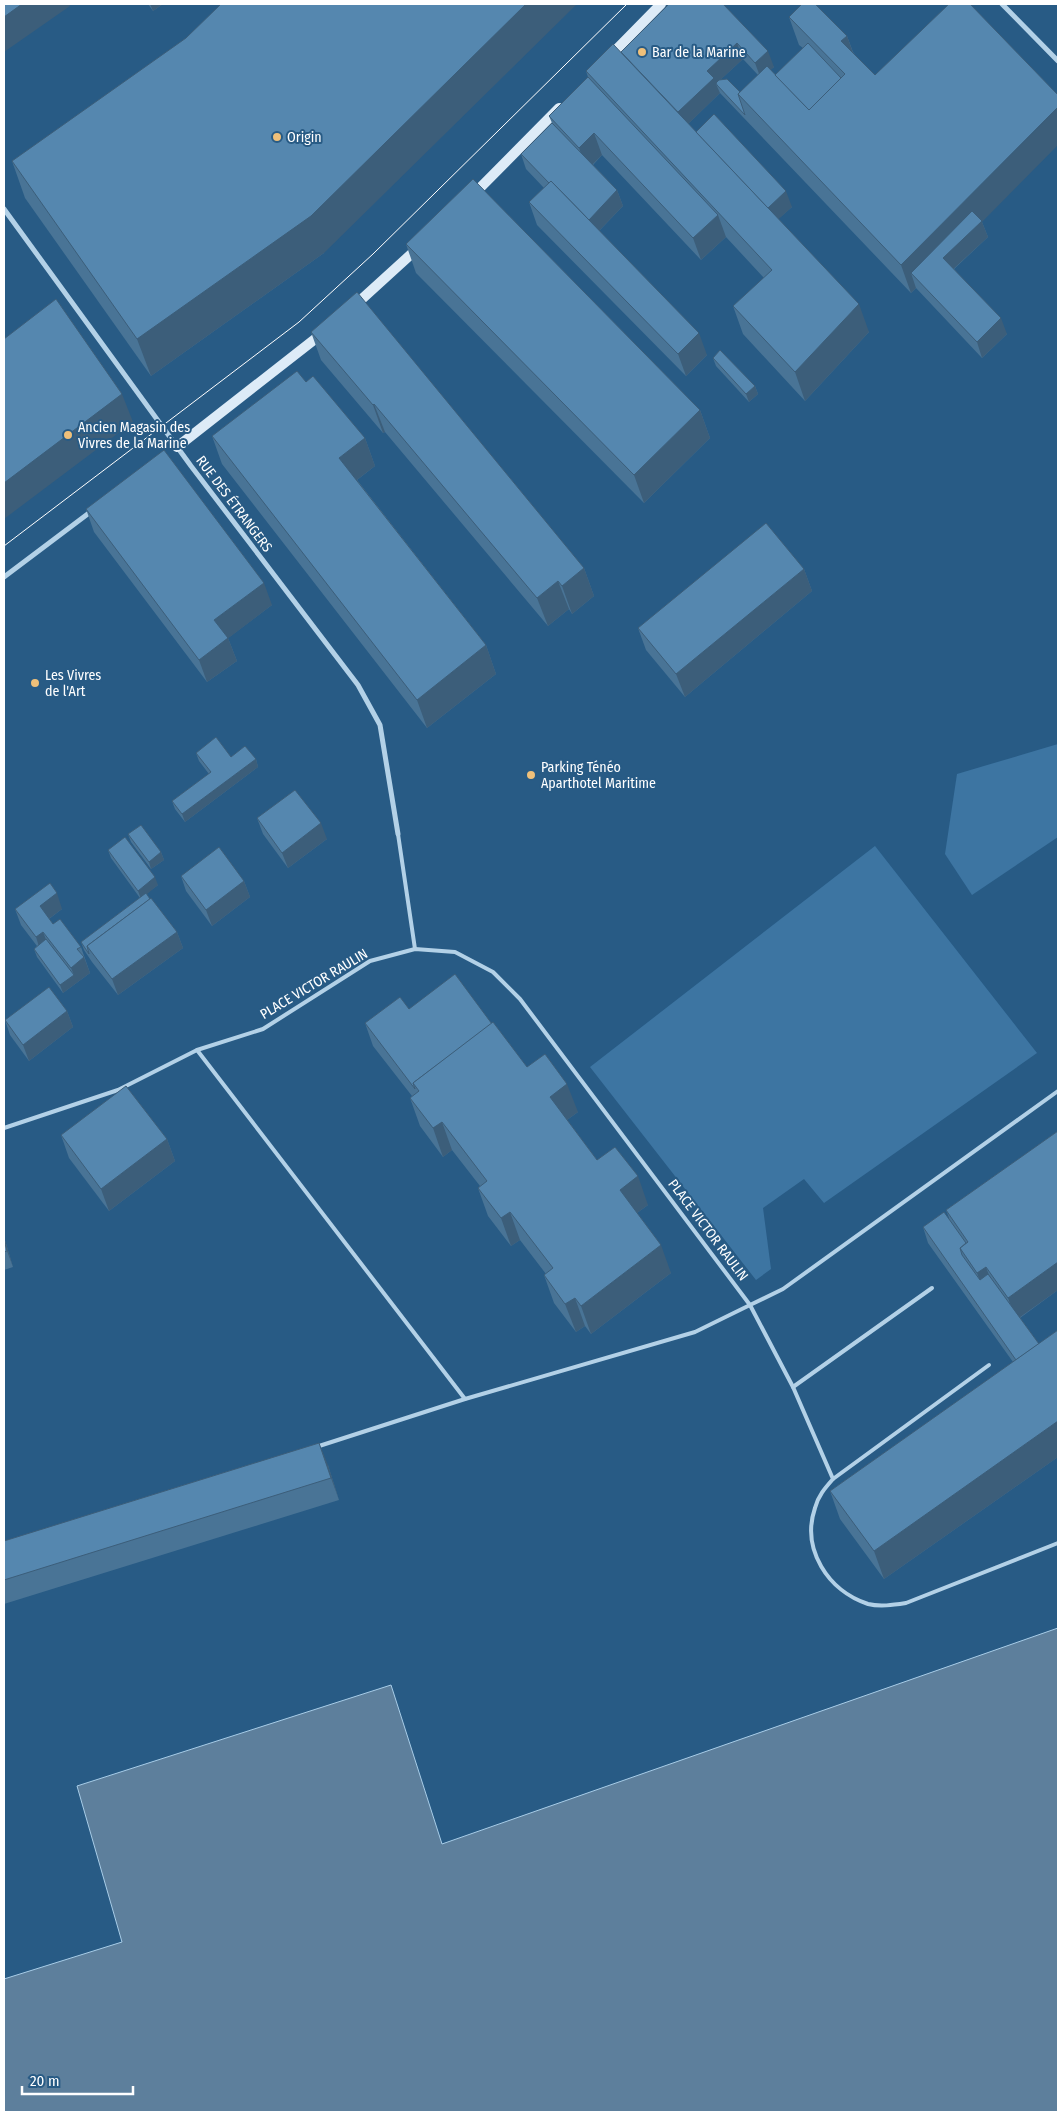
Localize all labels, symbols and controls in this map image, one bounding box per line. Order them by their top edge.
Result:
place label: Bar de la Marine [652,44,746,61]
marker: Bar de la Marine [636,46,648,58]
place label: Origin [287,129,322,146]
marker: Origin [271,131,283,143]
place label: Ancien Magasin des Vivres de la Marine [78,419,190,452]
marker: Ancien Magasin des Vivres de la Marine [62,429,74,441]
street label: RUE DES ÉTRANGERS [192,452,277,555]
place label: Les Vivres de l'Art [45,667,101,700]
marker: Les Vivres de l'Art [29,677,41,689]
place label: Parking Ténéo Aparthotel Maritime [541,759,656,792]
marker: Parking Ténéo Aparthotel Maritime [525,769,537,781]
street label: PLACE VICTOR RAULIN [257,945,371,1023]
street label: PLACE VICTOR RAULIN [664,1176,752,1284]
scale bar [22,2064,134,2096]
text: 20 m [30,2072,60,2090]

